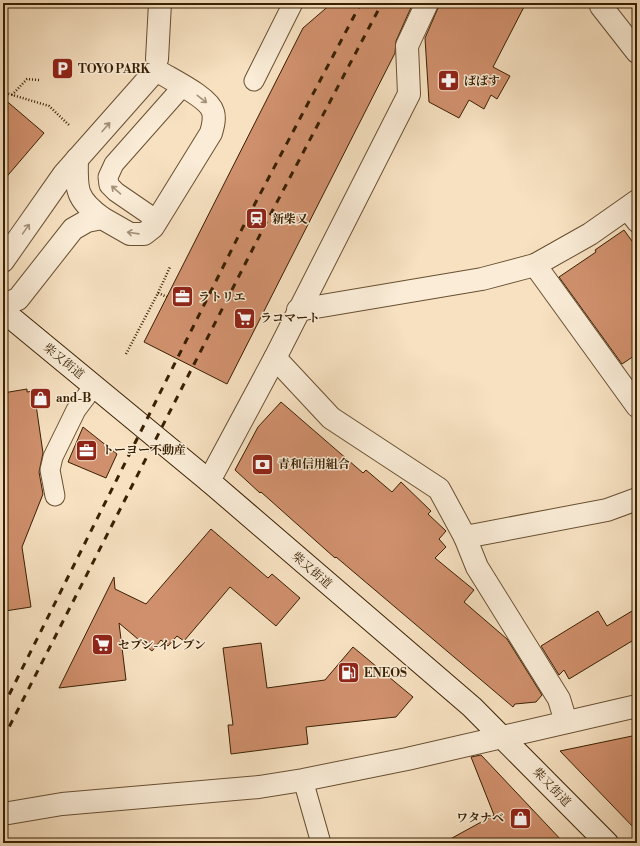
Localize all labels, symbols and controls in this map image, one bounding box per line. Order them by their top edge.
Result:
parking icon: TOYO PARK [50,56,76,82]
place label: TOYO PARK [78,62,150,77]
pharmacy icon: ぱぱす [436,68,462,94]
place label: ぱぱす [464,74,500,89]
one-way arrow [197,94,207,103]
one-way arrow [101,122,110,132]
one-way arrow [110,186,121,195]
station icon: 新柴又 [244,206,270,232]
place label: 新柴又 [272,212,308,227]
one-way arrow [22,224,30,235]
one-way arrow [127,229,140,237]
office icon: ラトリエ [170,284,196,310]
place label: ラトリエ [198,290,246,305]
supermarket icon: ラコマート [231,305,257,331]
place label: ラコマート [260,311,320,326]
street label: 柴又街道 [40,340,87,382]
shop icon: and-B [27,385,53,411]
place label: and-B [56,391,91,406]
office icon: トーヨー不動産 [74,437,100,463]
place label: トーヨー不動産 [102,443,186,458]
bank icon: 青和信用組合 [250,451,276,477]
place label: 青和信用組合 [278,457,350,472]
street label: 柴又街道 [289,549,335,592]
supermarket icon: セブン-イレブン [90,632,116,658]
place label: セブン-イレブン [118,638,206,653]
fuel station icon: ENEOS [336,660,362,686]
place label: ENEOS [364,666,407,681]
street label: 柴又街道 [530,765,574,810]
shop icon: ワタナベ [507,805,533,831]
place label: ワタナベ [456,811,504,826]

